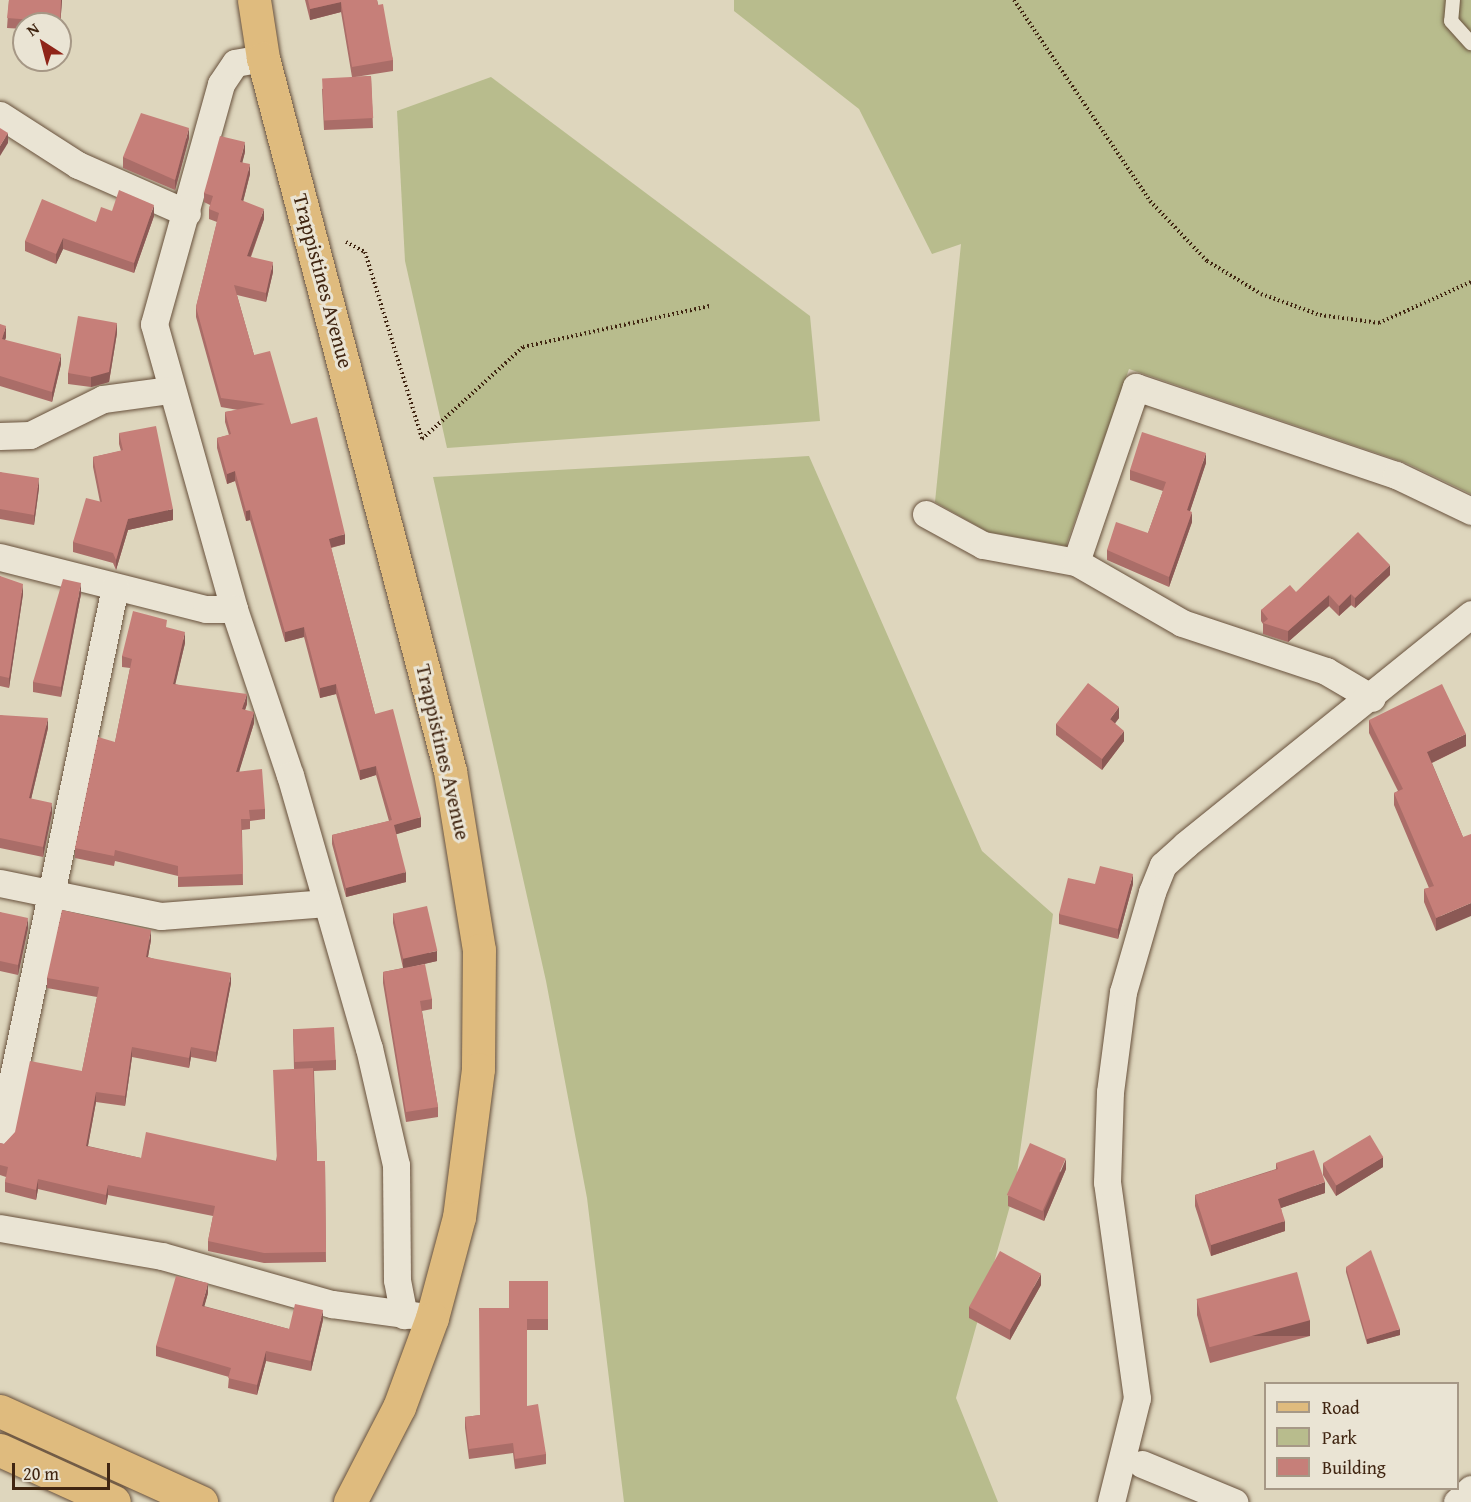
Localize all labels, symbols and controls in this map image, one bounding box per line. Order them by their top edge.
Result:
north arrow [12,12,72,72]
text: N [21,16,44,42]
street label: Trappistines Avenue [288,191,358,371]
street label: Trappistines Avenue [411,662,475,842]
legend [1264,1382,1459,1490]
text: Road [1322,1394,1360,1421]
text: Park [1322,1424,1357,1451]
scale bar [15,1451,112,1489]
text: Building [1322,1454,1386,1481]
text: 20 m [23,1460,59,1487]

